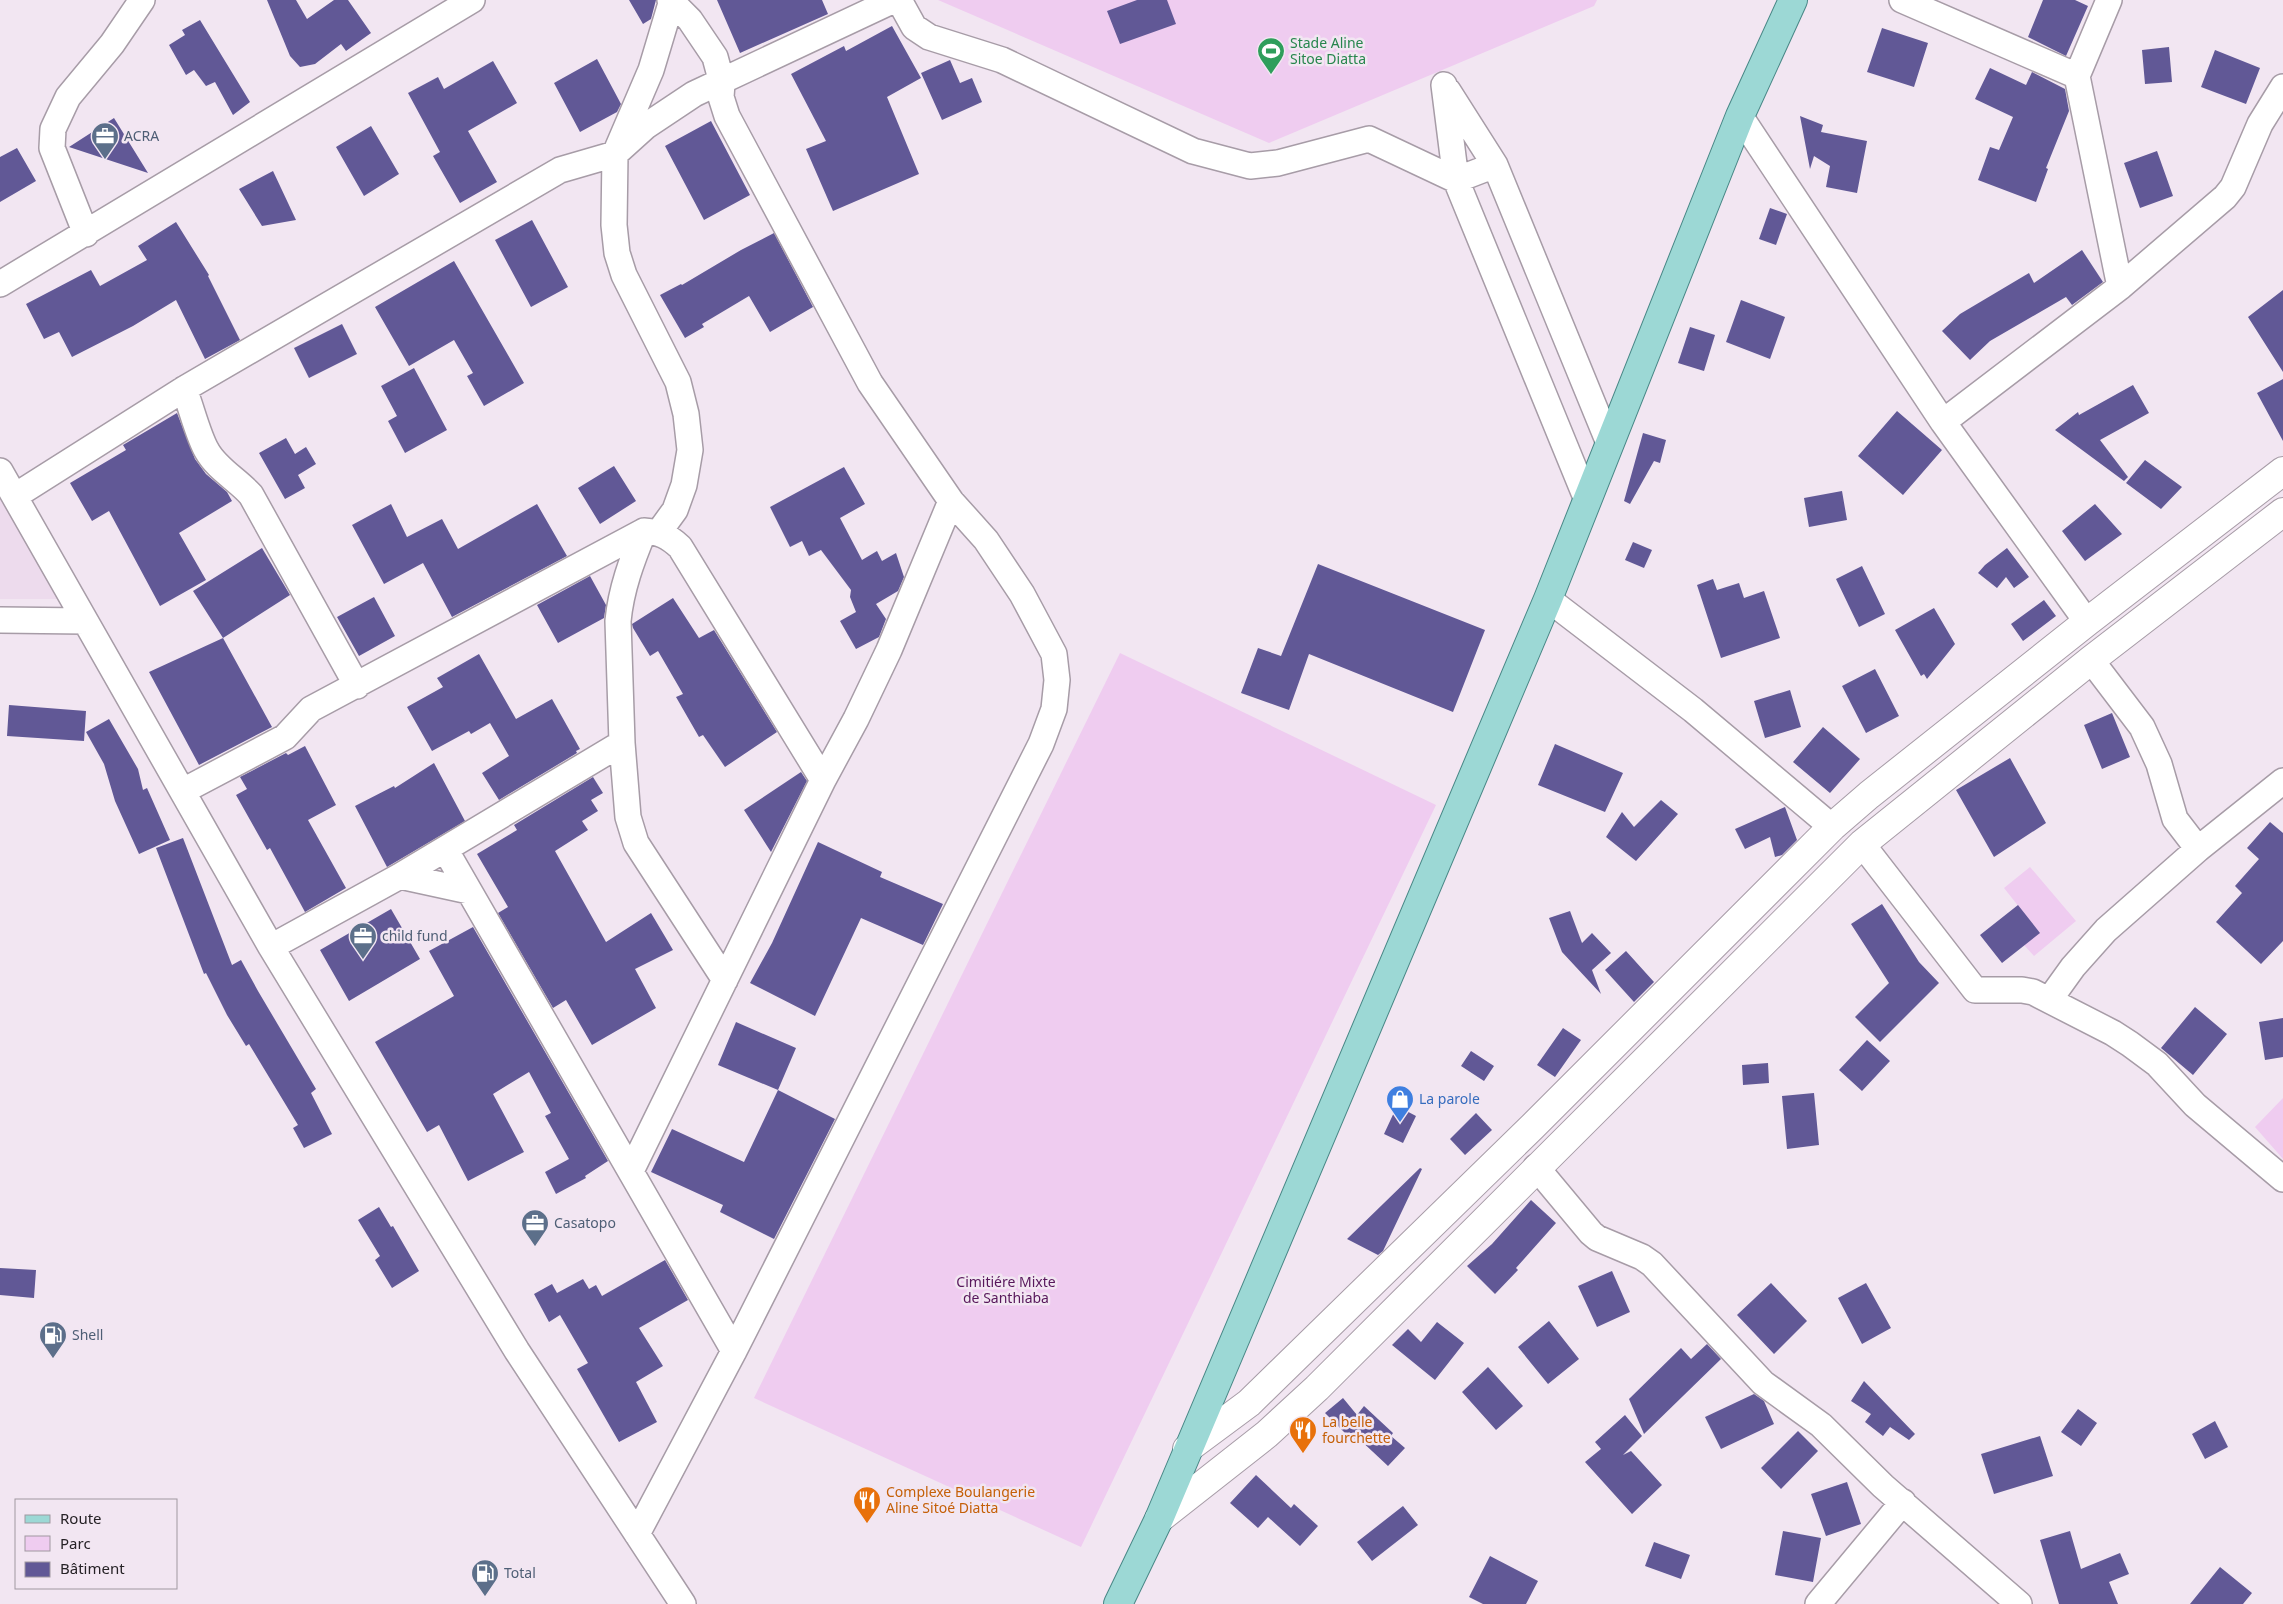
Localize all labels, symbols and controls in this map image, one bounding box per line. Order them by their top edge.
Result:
place label: Stade Aline Sitoe Diatta [1290,33,1366,68]
sports icon: Stade Aline Sitoe Diatta [1256,36,1286,75]
office icon: ACRA [90,121,120,160]
place label: ACRA [124,126,159,145]
office icon: child fund [348,921,378,960]
place label: child fund [382,926,448,945]
shop icon: La parole [1385,1084,1415,1123]
place label: La parole [1419,1089,1480,1108]
office icon: Casatopo [520,1208,550,1247]
place label: Casatopo [554,1213,616,1232]
park label: Cimitiére Mixte de Santhiaba [956,1272,1056,1307]
fuel station icon: Shell [38,1320,68,1359]
place label: Shell [72,1325,103,1344]
place label: La belle fourchette [1322,1412,1391,1447]
restaurant icon: La belle fourchette [1288,1415,1318,1454]
place label: Complexe Boulangerie Aline Sitoé Diatta [886,1482,1035,1517]
restaurant icon: Complexe Boulangerie Aline Sitoé Diatta [852,1485,882,1524]
legend [15,1499,178,1589]
text: Route [60,1508,102,1528]
text: Parc [60,1533,91,1553]
text: Bâtiment [60,1558,125,1578]
fuel station icon: Total [470,1558,500,1597]
place label: Total [504,1563,536,1582]

